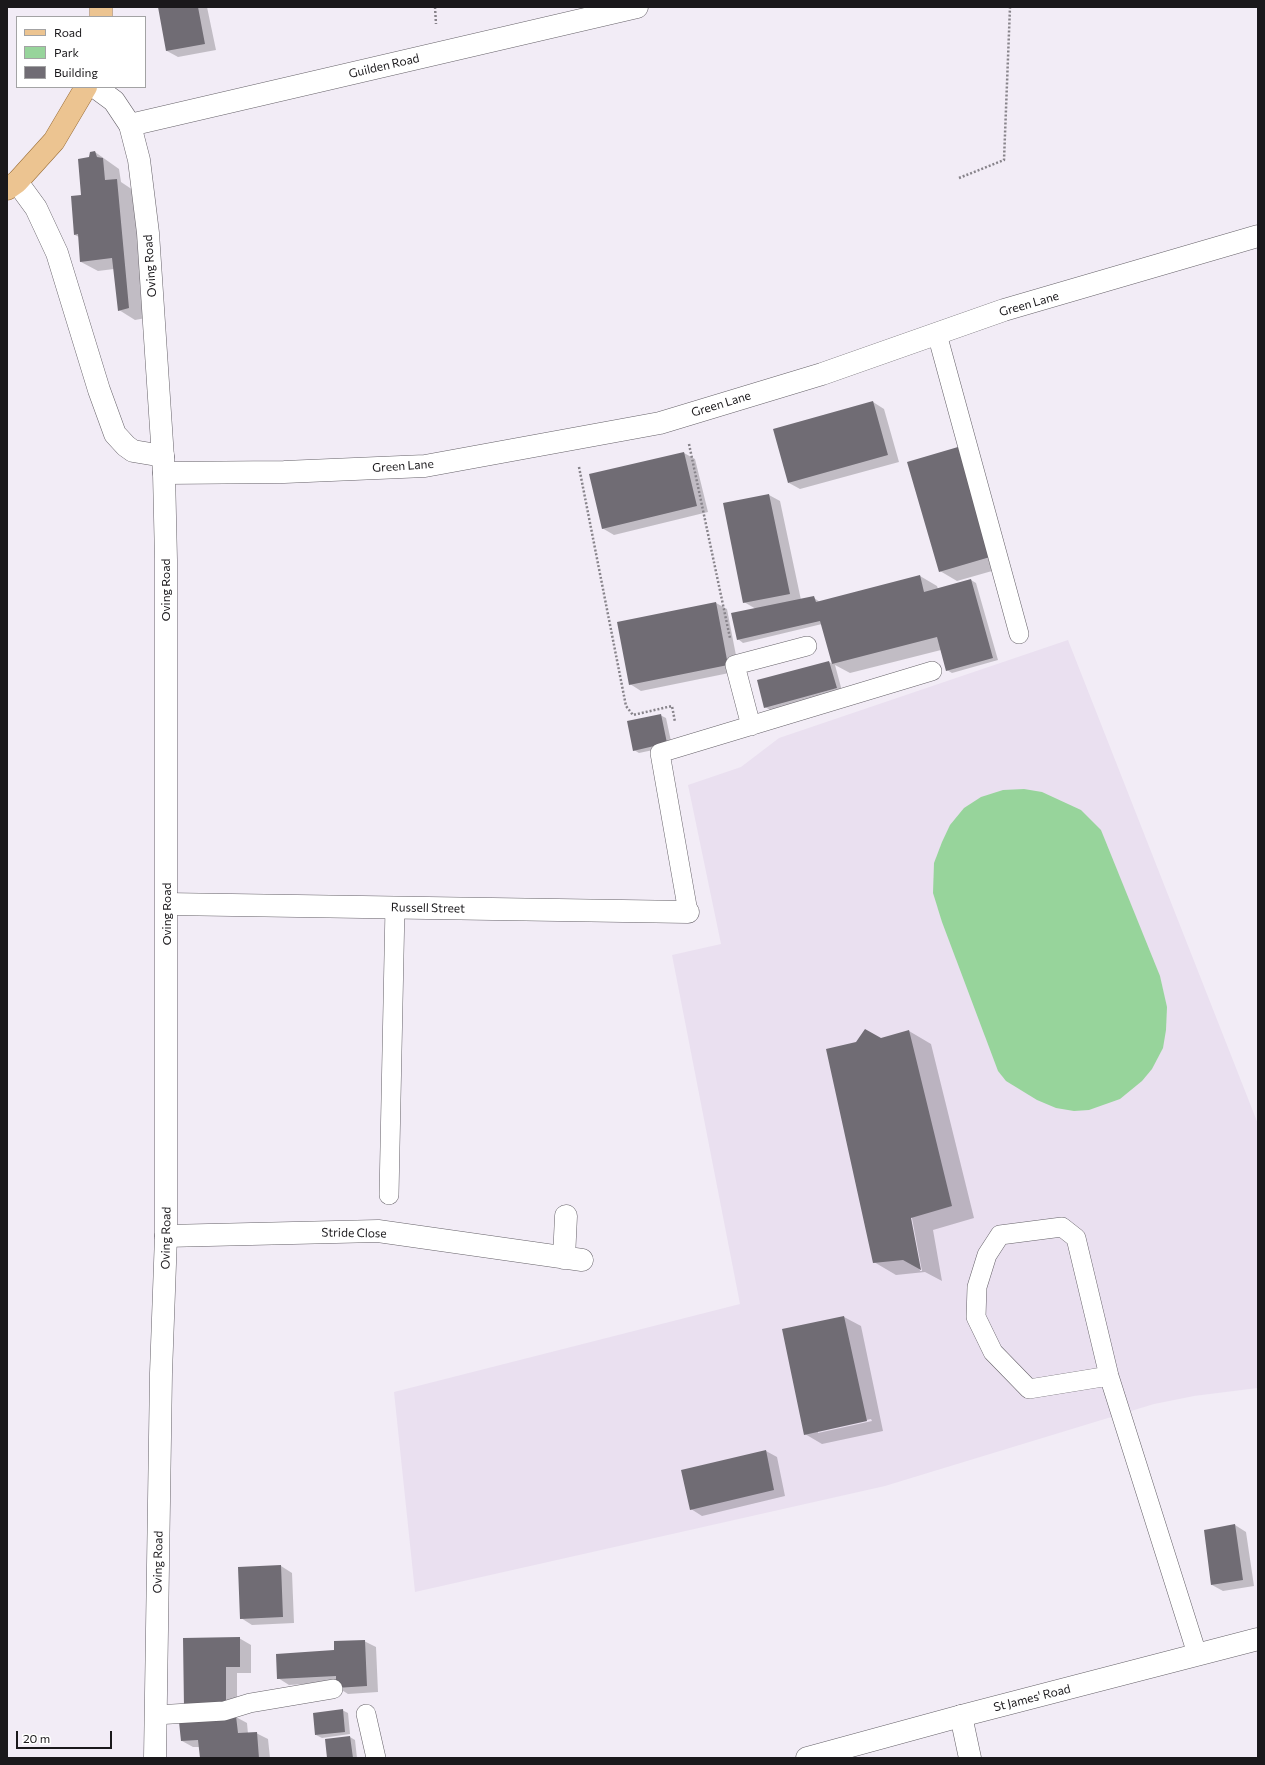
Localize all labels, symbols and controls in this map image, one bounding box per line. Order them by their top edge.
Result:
legend [16,16,146,88]
text: Road [54,25,82,39]
text: Park [54,45,79,59]
street label: Guilden Road [347,51,421,81]
text: Building [54,65,98,79]
street label: Oving Road [141,234,159,298]
street label: Green Lane [997,289,1061,319]
street label: Green Lane [689,388,753,420]
street label: Green Lane [372,457,434,475]
street label: Oving Road [159,559,173,621]
street label: Oving Road [160,883,174,945]
street label: Russell Street [391,900,465,916]
street label: Oving Road [158,1207,174,1269]
street label: Stride Close [321,1225,387,1241]
street label: Oving Road [150,1531,166,1593]
street label: St James' Road [992,1681,1072,1715]
scale bar [18,1723,114,1749]
text: 20 m [23,1731,50,1745]

